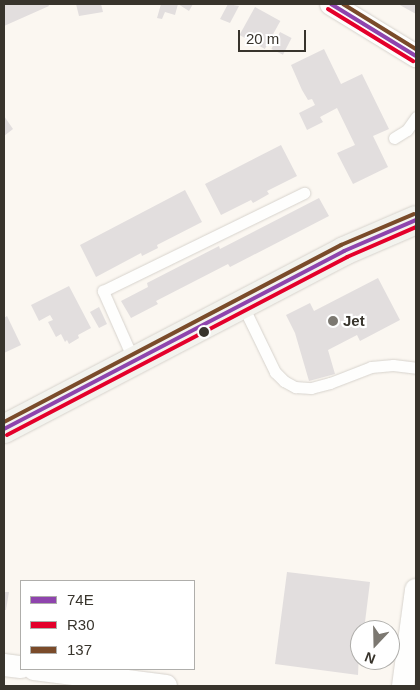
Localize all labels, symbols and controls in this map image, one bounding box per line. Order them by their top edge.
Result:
scale bar [240,20,308,52]
text: 20 m [246,30,279,47]
place label: Jet [343,312,365,330]
marker: Jet [327,315,339,327]
unlabelled marker [199,327,209,337]
legend [20,580,195,670]
text: 74E [67,591,94,608]
text: R30 [67,616,95,633]
north arrow [350,620,400,670]
text: 137 [67,641,92,658]
text: N [362,649,378,667]

